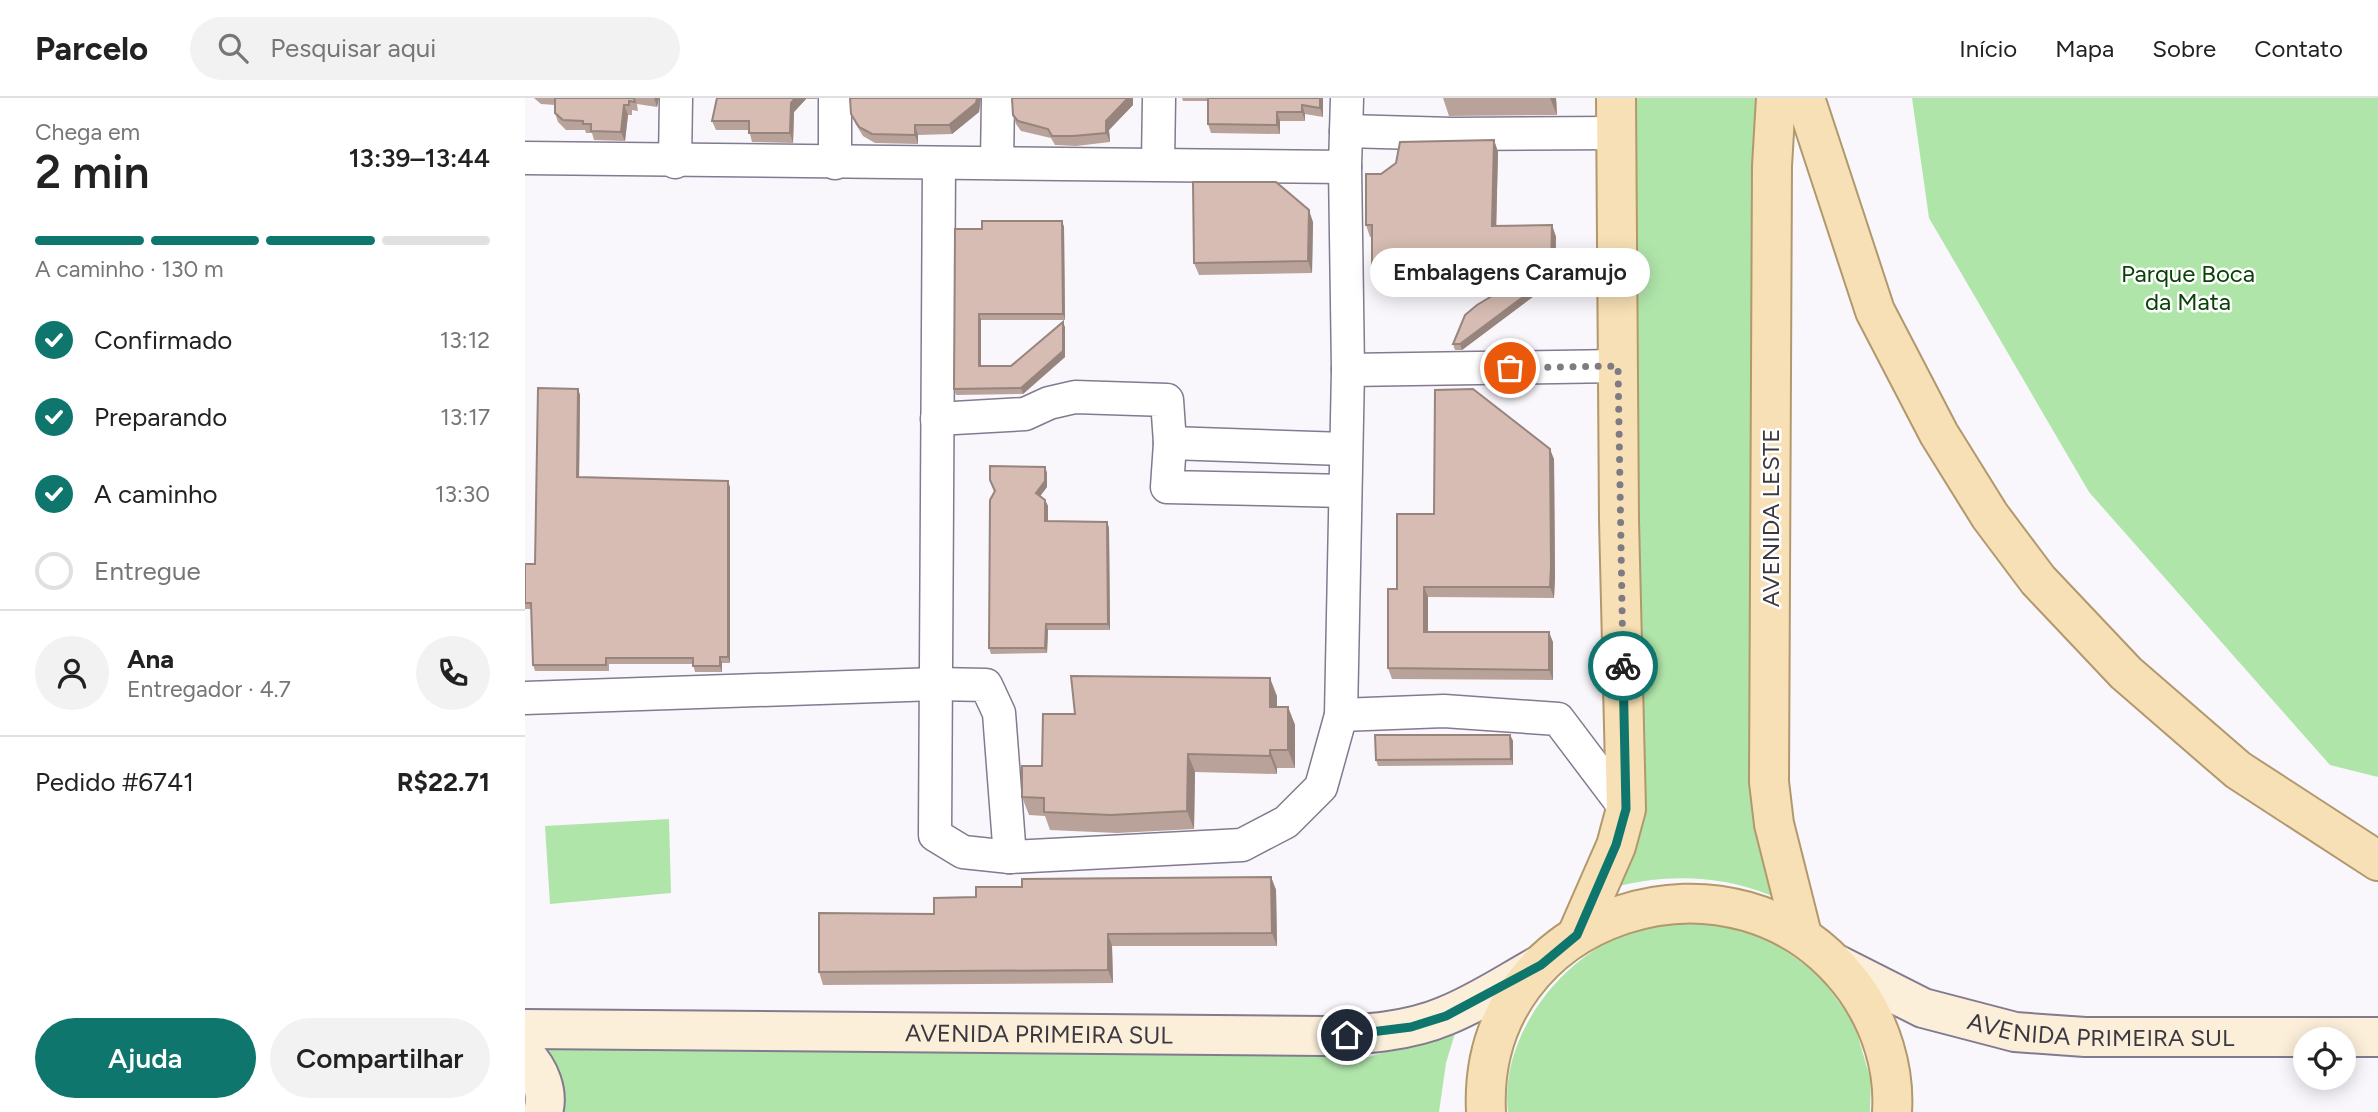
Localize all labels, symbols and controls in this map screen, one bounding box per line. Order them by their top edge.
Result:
search box [190,17,680,80]
text: Parcelo [35,29,148,68]
icon: search [214,29,252,67]
text: Pesquisar aqui [270,32,436,64]
text: Início [1959,34,2017,63]
text: Mapa [2055,34,2114,63]
text: Sobre [2152,34,2216,63]
text: Contato [2254,34,2343,63]
text: Chega em [35,118,140,146]
text: 13:39–13:44 [349,142,490,174]
text: 2 min [35,144,150,200]
callout: Embalagens Caramujo [1370,249,1650,298]
text: A caminho · 130 m [35,255,224,283]
text: Embalagens Caramujo [1393,258,1627,286]
park label: Parque Boca da Mata [2121,259,2255,316]
icon: check [35,321,73,359]
text: Confirmado [94,324,232,356]
text: 13:12 [440,326,490,354]
pin [1480,338,1540,398]
icon: bag [1491,349,1529,387]
icon: check [35,398,73,436]
text: Preparando [94,401,227,433]
text: 13:17 [440,403,490,431]
street label: AVENIDA LESTE [1756,429,1785,607]
icon: check [35,475,73,513]
text: A caminho [94,478,218,510]
text: 13:30 [435,480,490,508]
text: Entregue [94,555,201,587]
courier [1588,631,1658,701]
button: person [35,636,109,710]
button: phone [416,636,490,710]
text: Ana [127,643,174,675]
icon: bike [1604,647,1642,685]
text: Entregador · 4.7 [127,675,291,703]
text: Pedido #6741 [35,766,194,798]
text: R$22.71 [397,766,490,798]
pin [1317,1005,1377,1065]
street label: AVENIDA PRIMEIRA SUL [1965,1006,2235,1052]
icon: home [1328,1016,1366,1054]
button: Ajuda [35,1018,256,1098]
button: Compartilhar [270,1018,490,1098]
street label: AVENIDA PRIMEIRA SUL [905,1018,1174,1049]
map controls [2293,1027,2356,1090]
button: locate [2293,1027,2356,1090]

